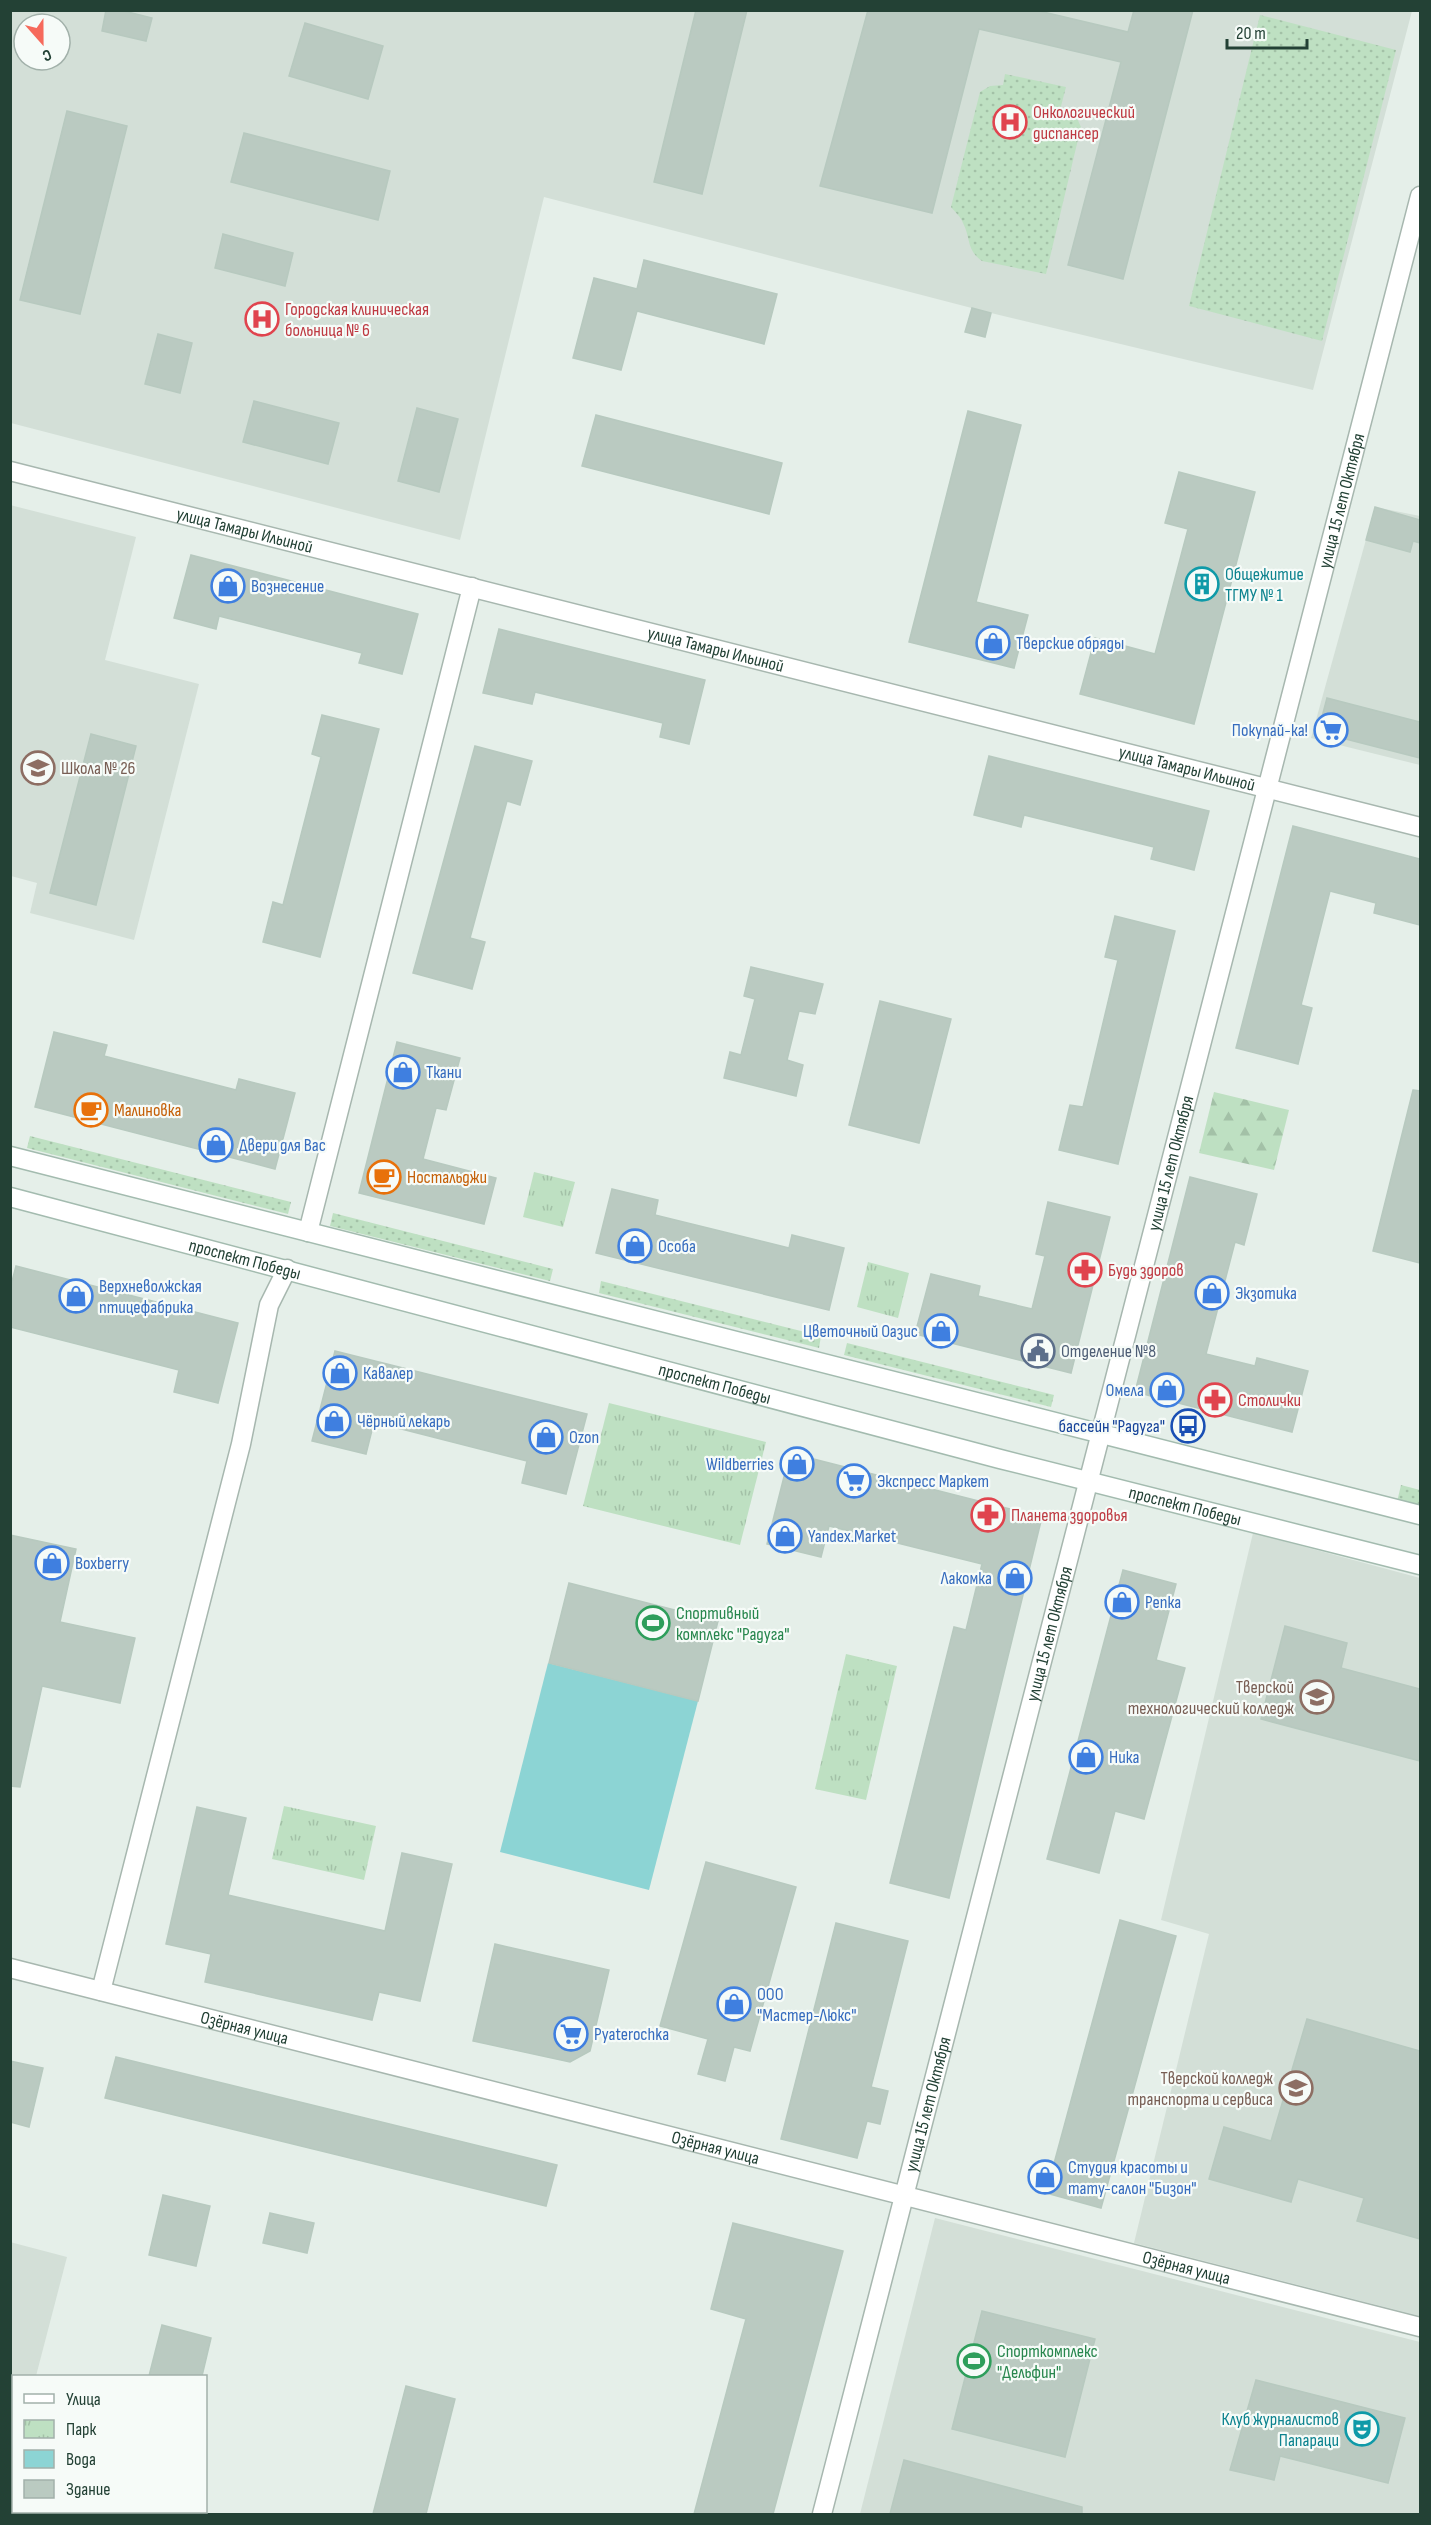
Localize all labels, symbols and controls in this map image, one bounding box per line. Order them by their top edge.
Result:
north arrow [12,12,72,72]
scale bar [1227,12,1306,50]
text: 20 m [1236,23,1266,44]
text: С [40,44,54,65]
place label: Онкологический диспансер [1033,102,1135,144]
hospital icon: Онкологический диспансер [992,104,1028,140]
place label: Городская клиническая больница № 6 [285,299,429,341]
hospital icon: Городская клиническая больница № 6 [244,301,280,337]
street label: улица 15 лет Октября [1314,431,1369,571]
street label: улица Тамары Ильиной [174,503,315,558]
place label: Общежитие ТГМУ № 1 [1225,564,1304,606]
building icon: Общежитие ТГМУ № 1 [1184,566,1220,602]
shop icon: Вознесение [210,568,246,604]
place label: Вознесение [251,576,324,597]
street label: улица Тамары Ильиной [645,622,786,677]
shop icon: Тверские обряды [975,625,1011,661]
place label: Тверские обряды [1016,633,1124,654]
supermarket icon: Покупай-ка! [1313,712,1349,748]
place label: Покупай-ка! [1232,720,1308,741]
street label: улица Тамары Ильиной [1117,741,1257,796]
school or university icon: Школа № 26 [20,750,56,786]
place label: Школа № 26 [61,758,136,779]
shop icon: Ткани [385,1054,421,1090]
place label: Ткани [426,1062,462,1083]
cafe icon: Малиновка [73,1092,109,1128]
street label: улица 15 лет Октября [1143,1094,1198,1233]
place label: Малиновка [114,1100,182,1121]
shop icon: Двери для Вас [198,1127,234,1163]
place label: Двери для Вас [239,1135,326,1156]
cafe icon: Ностальджи [366,1159,402,1195]
place label: Ностальджи [407,1167,487,1188]
shop icon: Особа [617,1228,653,1264]
street label: проспект Победы [186,1235,303,1285]
place label: Особа [658,1236,696,1257]
pharmacy icon: Будь здоров [1067,1252,1103,1288]
place label: Будь здоров [1108,1260,1184,1281]
shop icon: Экзотика [1194,1275,1230,1311]
place label: Верхневолжская птицефабрика [99,1276,202,1318]
shop icon: Верхневолжская птицефабрика [58,1278,94,1314]
place label: Экзотика [1235,1283,1297,1304]
shop icon: Цветочный Оазис [923,1313,959,1349]
place label: Цветочный Оазис [803,1321,918,1342]
public building icon: Отделение №8 [1020,1333,1056,1369]
place label: Отделение №8 [1061,1341,1156,1362]
shop icon: Кавалер [322,1355,358,1391]
street label: проспект Победы [656,1359,773,1409]
place label: Кавалер [363,1363,413,1384]
shop icon: Омела [1149,1372,1185,1408]
place label: Омела [1106,1380,1144,1401]
pharmacy icon: Столички [1197,1382,1233,1418]
place label: Столички [1238,1390,1301,1411]
shop icon: Чёрный лекарь [316,1403,352,1439]
bus stop icon: бассейн "Радуга" [1170,1408,1206,1444]
place label: Чёрный лекарь [357,1411,450,1432]
place label: бассейн "Радуга" [1059,1416,1165,1437]
shop icon: Ozon [528,1419,564,1455]
place label: Ozon [569,1427,599,1448]
shop icon: Wildberries [779,1446,815,1482]
place label: Wildberries [706,1454,774,1475]
supermarket icon: Экспресс Маркет [836,1463,872,1499]
place label: Экспресс Маркет [877,1471,989,1492]
street label: проспект Победы [1127,1482,1243,1530]
pharmacy icon: Планета здоровья [970,1497,1006,1533]
place label: Планета здоровья [1011,1505,1128,1526]
shop icon: Yandex.Market [767,1518,803,1554]
place label: Yandex.Market [808,1526,897,1547]
shop icon: Boxberry [34,1545,70,1581]
place label: Boxberry [75,1553,129,1574]
shop icon: Лакомка [997,1560,1033,1596]
street label: улица 15 лет Октября [1022,1564,1077,1704]
place label: Лакомка [940,1568,992,1589]
shop icon: Репка [1104,1584,1140,1620]
place label: Репка [1145,1592,1181,1613]
place label: Спортивный комплекс "Радуга" [676,1603,789,1645]
sports icon: Спортивный комплекс "Радуга" [635,1605,671,1641]
place label: Тверской технологический колледж [1128,1677,1294,1719]
school or university icon: Тверской технологический колледж [1299,1679,1335,1715]
shop icon: Ника [1068,1739,1104,1775]
place label: Ника [1109,1747,1139,1768]
place label: ООО "Мастер-Люкс" [757,1984,857,2026]
shop icon: ООО "Мастер-Люкс" [716,1986,752,2022]
street label: Озёрная улица [198,2007,290,2049]
supermarket icon: Pyaterochka [553,2016,589,2052]
place label: Pyaterochka [594,2024,669,2045]
street label: улица 15 лет Октября [901,2035,956,2174]
place label: Тверской колледж транспорта и сервиса [1127,2068,1273,2110]
school or university icon: Тверской колледж транспорта и сервиса [1278,2070,1314,2106]
street label: Озёрная улица [669,2127,761,2169]
place label: Студия красоты и тату-салон "Бизон" [1068,2157,1197,2199]
shop icon: Студия красоты и тату-салон "Бизон" [1027,2159,1063,2195]
street label: Озёрная улица [1140,2247,1232,2289]
place label: Спорткомплекс "Дельфин" [997,2341,1098,2383]
sports icon: Спорткомплекс "Дельфин" [956,2343,992,2379]
legend [12,2375,207,2513]
text: Улица [66,2389,101,2410]
place label: Клуб журналистов Папараци [1221,2409,1339,2451]
theatre icon: Клуб журналистов Папараци [1344,2411,1380,2447]
text: Парк [66,2419,97,2440]
text: Вода [66,2449,96,2470]
text: Здание [66,2479,111,2500]

